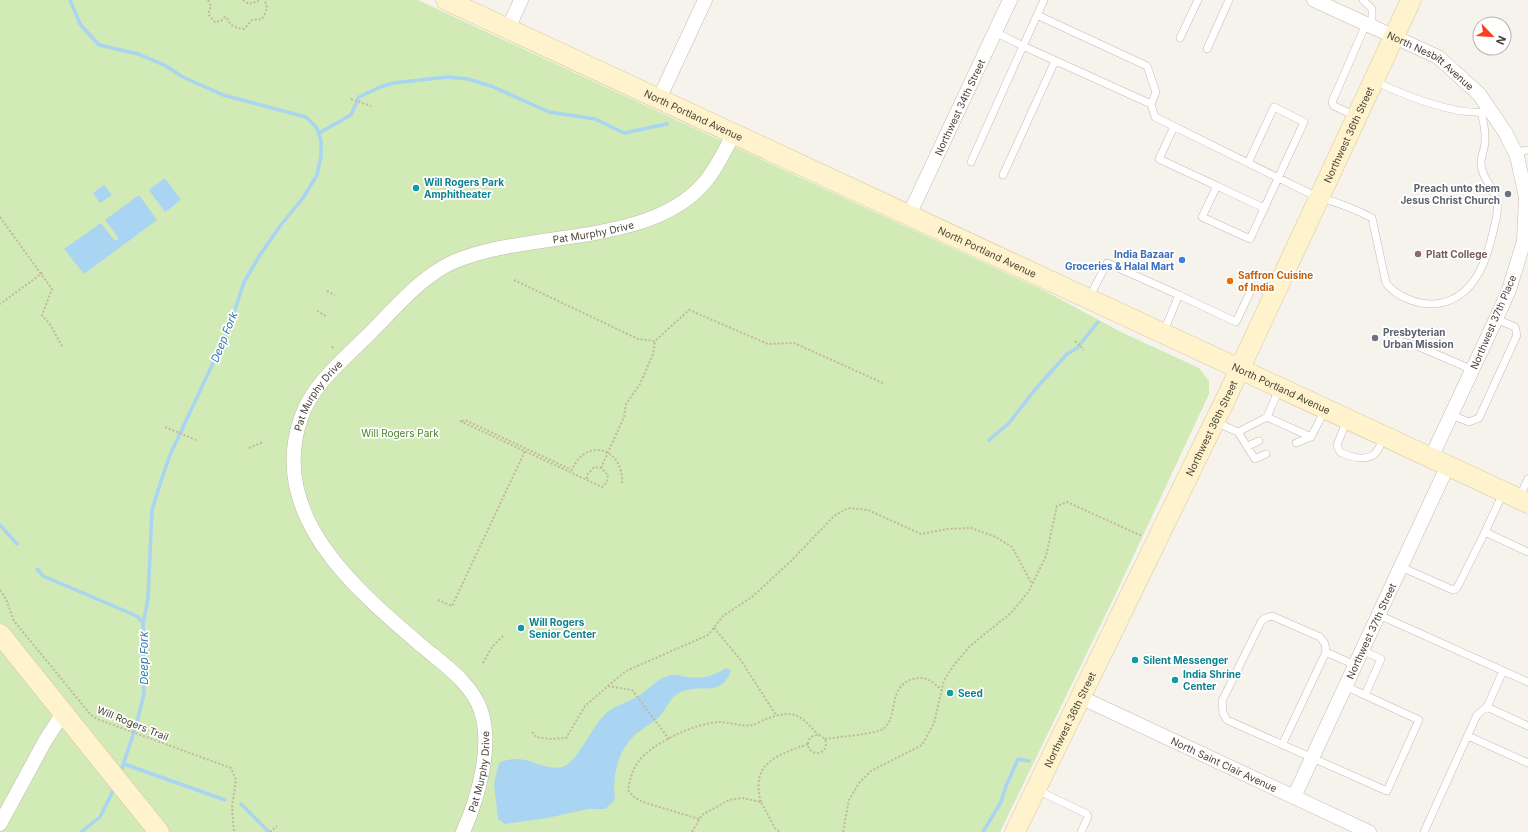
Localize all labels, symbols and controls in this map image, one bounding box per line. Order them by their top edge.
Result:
north arrow [1472,16,1512,56]
street label: North Nesbitt Avenue [1386,29,1476,92]
text: N [1493,33,1509,47]
street label: Northwest 34th Street [932,57,988,157]
street label: Northwest 36th Street [1321,84,1376,185]
street label: North Portland Avenue [642,87,745,143]
place label: Will Rogers Park Amphitheater [424,176,504,200]
place label: Preach unto them Jesus Christ Church [1401,182,1500,206]
marker: Will Rogers Park Amphitheater [411,183,421,193]
marker: Preach unto them Jesus Christ Church [1503,189,1513,199]
street label: Pat Murphy Drive [552,218,635,245]
street label: North Portland Avenue [936,224,1039,280]
place label: India Bazaar Groceries & Halal Mart [1065,248,1174,272]
place label: Platt College [1426,248,1488,261]
marker: Platt College [1413,249,1423,259]
marker: India Bazaar Groceries & Halal Mart [1177,255,1187,265]
place label: Saffron Cuisine of India [1238,269,1313,293]
street label: Northwest 37th Place [1468,273,1518,371]
marker: Saffron Cuisine of India [1225,276,1235,286]
water label: Deep Fork [207,309,241,364]
place label: Presbyterian Urban Mission [1383,326,1454,350]
marker: Presbyterian Urban Mission [1370,333,1380,343]
street label: Pat Murphy Drive [291,358,345,432]
street label: North Portland Avenue [1230,360,1332,416]
street label: Northwest 36th Street [1183,378,1240,478]
park label: Will Rogers Park [361,427,439,439]
street label: Northwest 37th Street [1344,581,1399,681]
place label: Will Rogers Senior Center [529,616,596,640]
marker: Will Rogers Senior Center [516,623,526,633]
water label: Deep Fork [137,630,151,685]
place label: Silent Messenger [1143,654,1228,667]
marker: Silent Messenger [1130,655,1140,665]
place label: India Shrine Center [1183,668,1241,692]
street label: Northwest 36th Street [1041,669,1098,769]
marker: India Shrine Center [1170,675,1180,685]
place label: Seed [958,687,983,699]
marker: Seed [945,688,955,698]
street label: Will Rogers Trail [95,703,171,743]
street label: Pat Murphy Drive [465,731,491,814]
street label: North Saint Clair Avenue [1169,734,1279,794]

